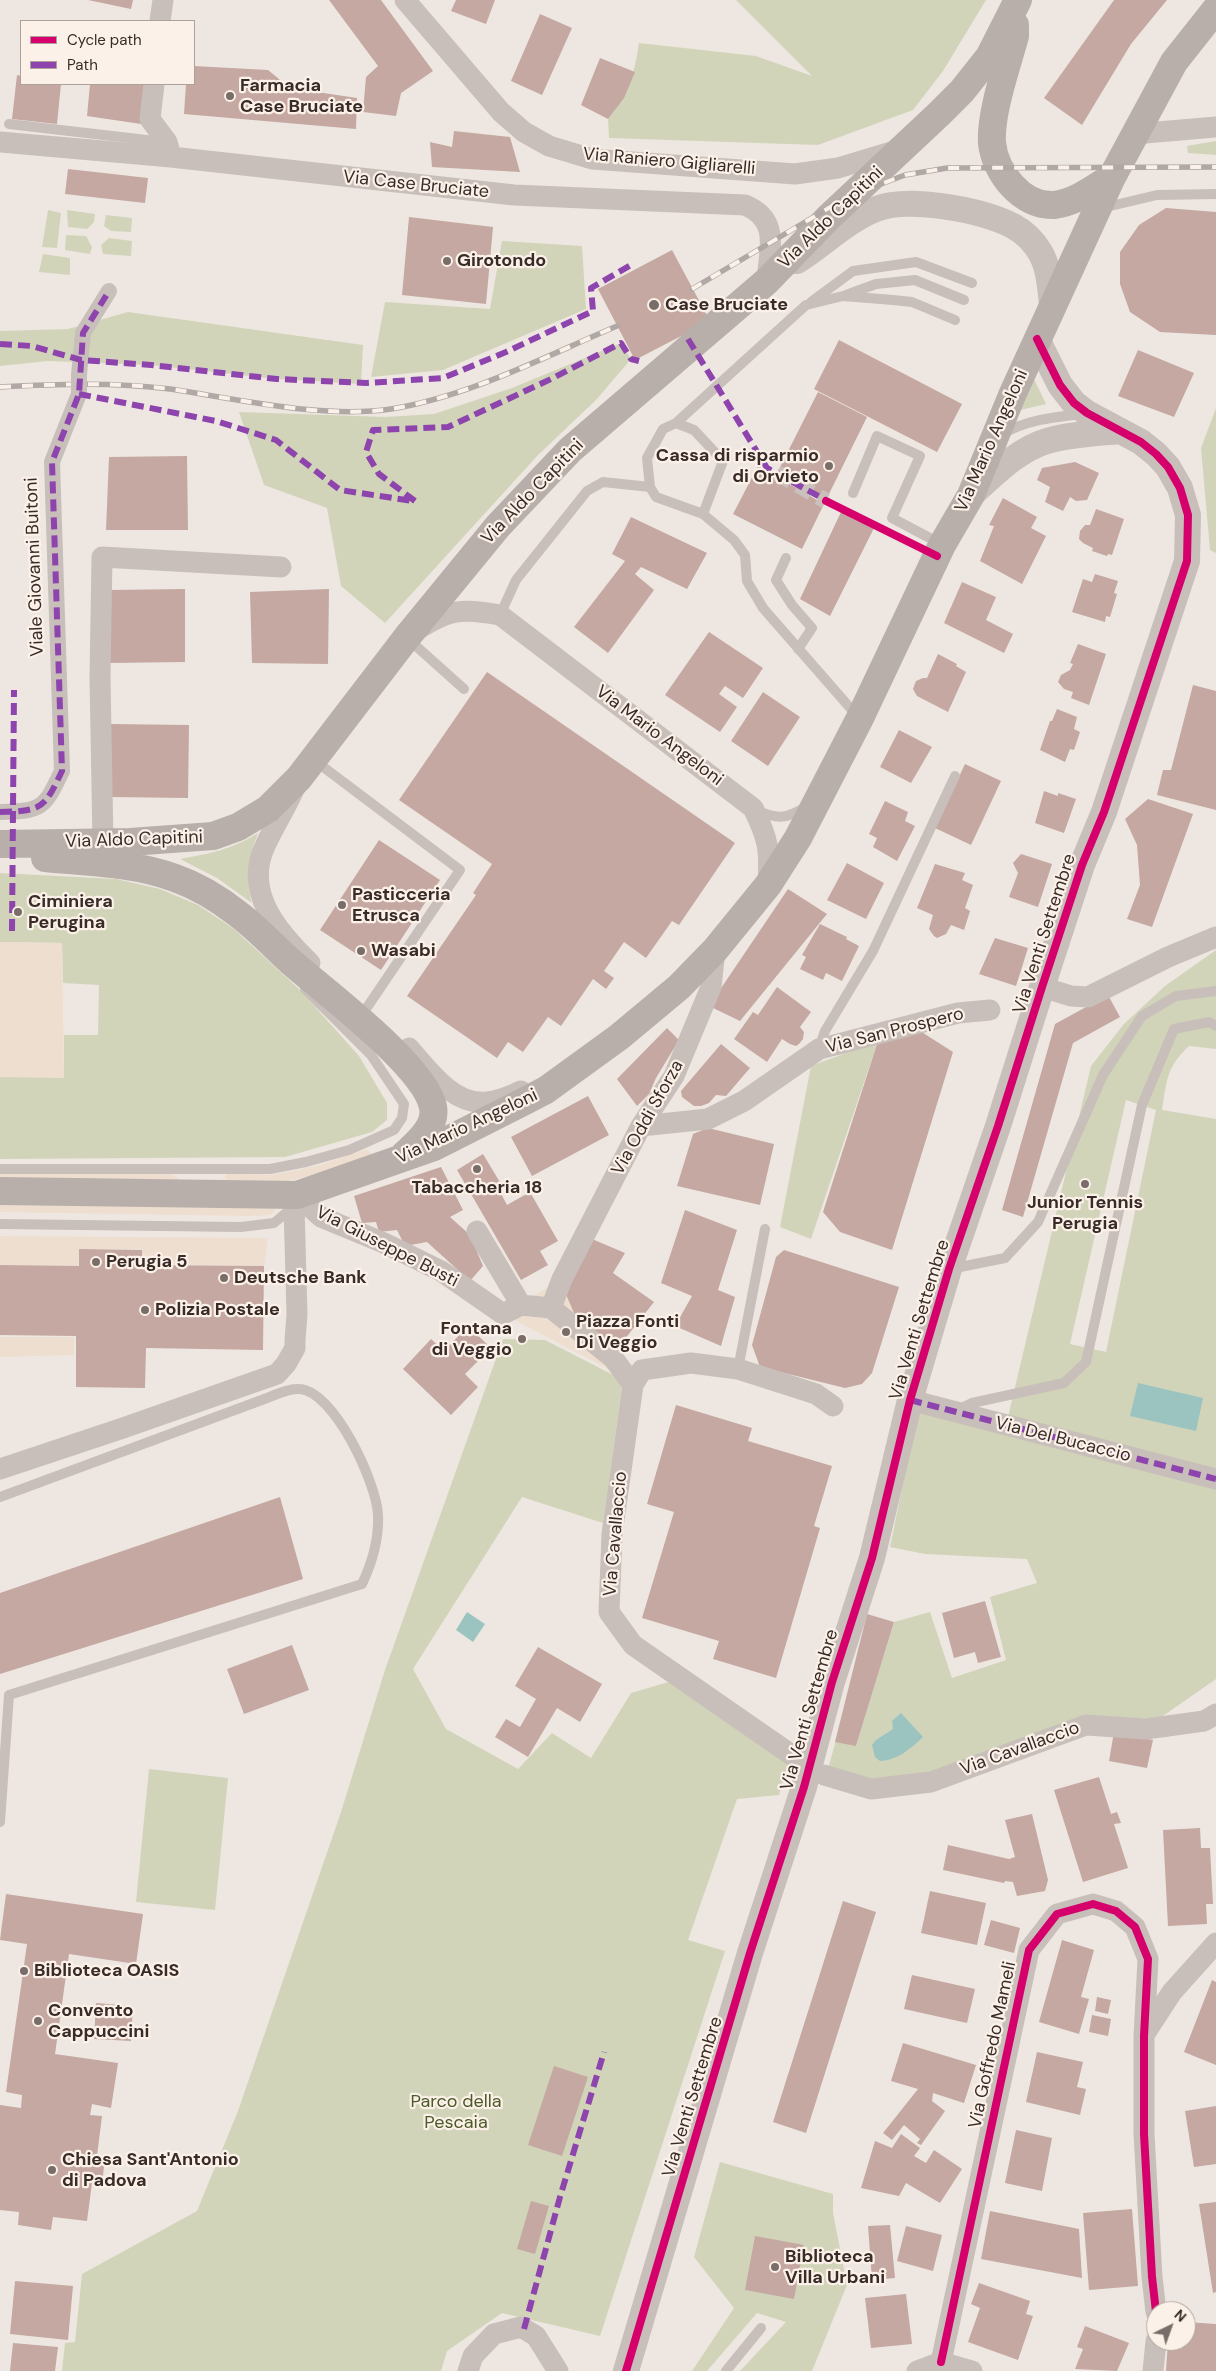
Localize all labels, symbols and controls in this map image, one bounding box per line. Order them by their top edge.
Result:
legend [20,20,195,85]
text: Cycle path [67,30,142,50]
text: Path [67,55,98,75]
place label: Farmacia Case Bruciate [240,75,363,118]
marker: Farmacia Case Bruciate [224,90,236,102]
street label: Via Raniero Gigliarelli [582,144,756,180]
street label: Via Aldo Capitini [774,162,888,274]
street label: Via Case Bruciate [342,167,490,203]
place label: Girotondo [457,250,546,272]
marker: Girotondo [441,255,453,267]
place label: Case Bruciate [665,294,788,316]
marker: Case Bruciate [647,298,661,312]
street label: Via Mario Angeloni [951,366,1033,516]
street label: Via Aldo Capitini [477,435,589,549]
place label: Cassa di risparmio di Orvieto [656,445,819,488]
marker: Cassa di risparmio di Orvieto [823,460,835,472]
street label: Viale Giovanni Buitoni [21,477,49,657]
street label: Via Mario Angeloni [591,681,727,791]
street label: Via Aldo Capitini [65,827,203,853]
street label: Via Venti Settembre [1009,851,1081,1017]
place label: Pasticceria Etrusca [352,884,451,926]
place label: Ciminiera Perugina [28,891,113,934]
marker: Pasticceria Etrusca [336,899,348,911]
marker: Ciminiera Perugina [12,906,24,918]
place label: Wasabi [371,940,436,962]
marker: Wasabi [355,945,367,957]
street label: Via San Prospero [824,1003,966,1059]
street label: Via Oddi Sforza [607,1057,689,1179]
street label: Via Mario Angeloni [393,1085,541,1169]
marker: Tabaccheria 18 [471,1163,483,1175]
place label: Tabaccheria 18 [412,1177,542,1199]
marker: Junior Tennis Perugia [1079,1178,1091,1190]
place label: Junior Tennis Perugia [1027,1192,1143,1234]
street label: Via Giuseppe Busti [312,1202,462,1292]
street label: Via Venti Settembre [885,1237,955,1403]
place label: Perugia 5 [106,1251,188,1273]
marker: Perugia 5 [90,1256,102,1268]
place label: Deutsche Bank [234,1267,367,1289]
marker: Deutsche Bank [218,1272,230,1284]
place label: Polizia Postale [155,1299,280,1321]
marker: Polizia Postale [139,1304,151,1316]
place label: Piazza Fonti Di Veggio [576,1311,679,1354]
place label: Fontana di Veggio [431,1318,512,1360]
marker: Piazza Fonti Di Veggio [560,1326,572,1338]
marker: Fontana di Veggio [516,1333,528,1345]
street label: Via Del Bucaccio [993,1413,1133,1467]
street label: Via Cavallaccio [600,1471,632,1597]
street label: Via Venti Settembre [777,1627,843,1793]
street label: Via Cavallaccio [957,1717,1083,1781]
street label: Via Goffredo Mameli [965,1959,1021,2131]
place label: Biblioteca OASIS [34,1960,179,1982]
marker: Biblioteca OASIS [18,1965,30,1977]
place label: Convento Cappuccini [48,2000,149,2042]
street label: Via Venti Settembre [658,2014,728,2180]
marker: Convento Cappuccini [32,2015,44,2027]
park label: Parco della Pescaia [410,2091,502,2134]
place label: Chiesa Sant'Antonio di Padova [62,2149,239,2192]
marker: Chiesa Sant'Antonio di Padova [46,2164,58,2176]
place label: Biblioteca Villa Urbani [785,2246,885,2288]
marker: Biblioteca Villa Urbani [769,2261,781,2273]
north arrow [1146,2301,1196,2351]
text: N [1171,2305,1190,2326]

